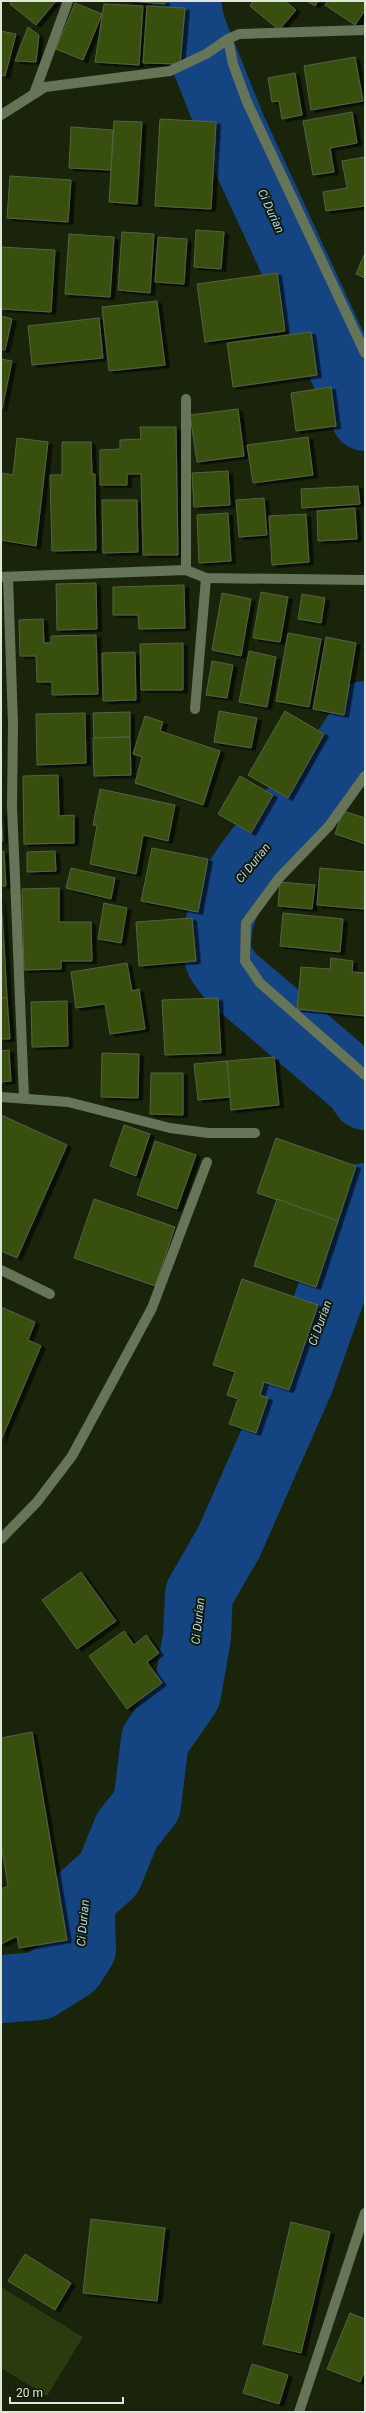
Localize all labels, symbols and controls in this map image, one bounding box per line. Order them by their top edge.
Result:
water label: Ci Durian [255,187,287,235]
water label: Ci Durian [233,840,273,886]
water label: Ci Durian [305,1299,335,1347]
water label: Ci Durian [189,1597,207,1645]
water label: Ci Durian [74,1899,92,1947]
scale bar [10,2379,123,2405]
text: 20 m [16,2386,43,2400]

